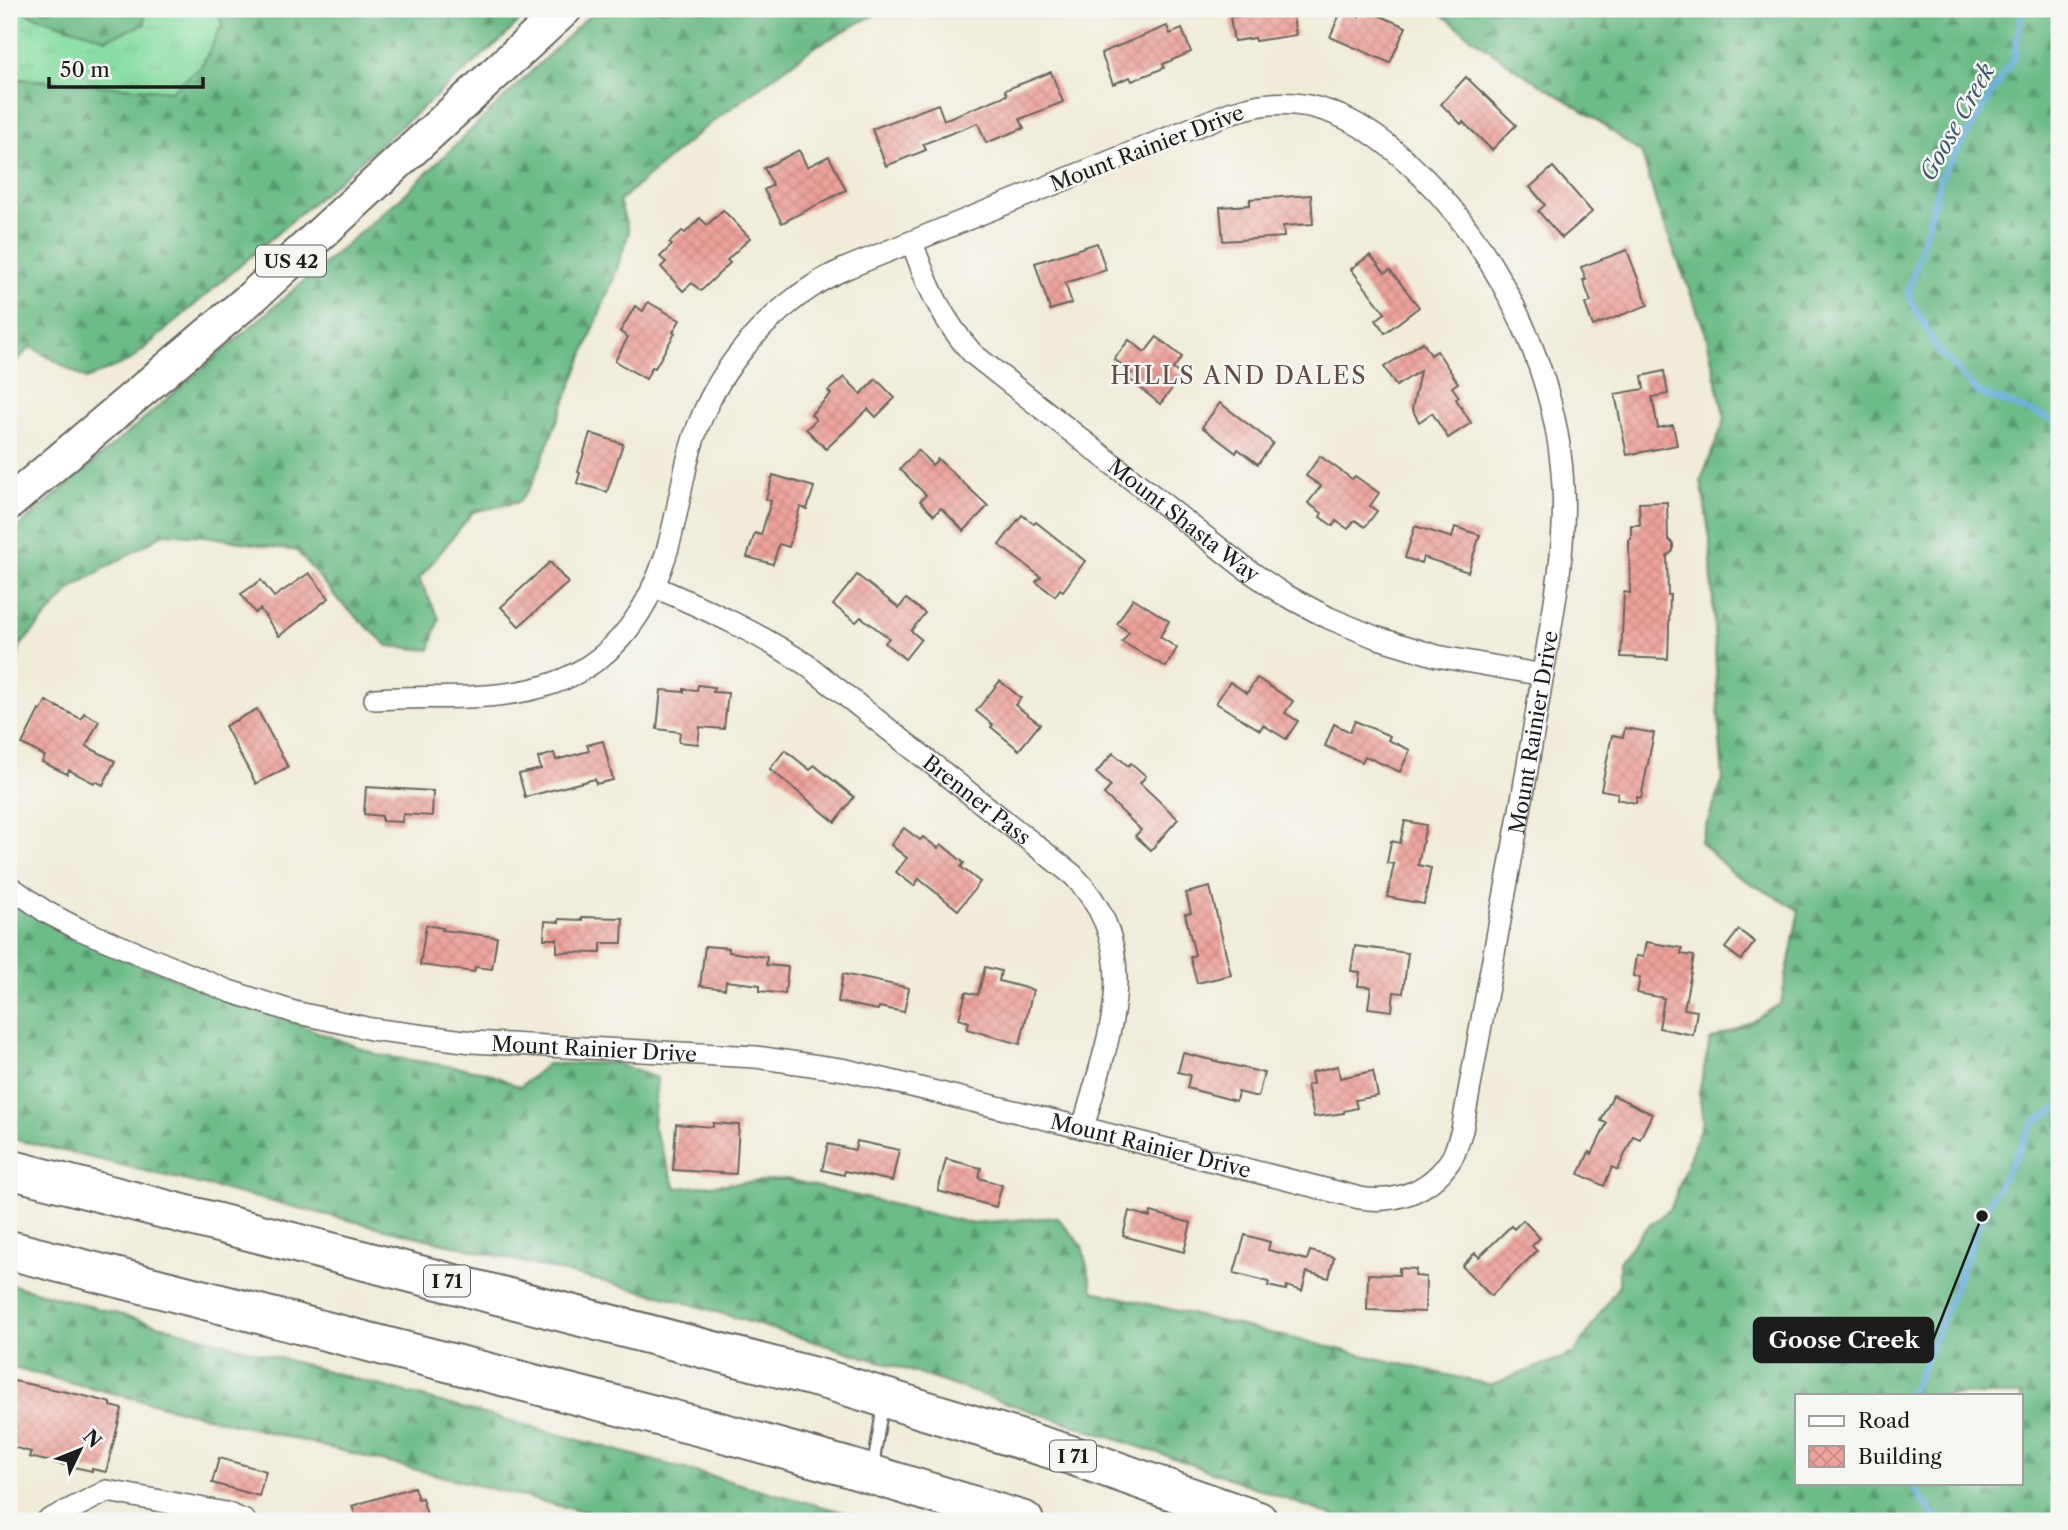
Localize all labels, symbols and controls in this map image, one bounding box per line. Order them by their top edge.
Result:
scale bar [49,46,203,90]
text: 50 m [60,57,110,82]
water label: Goose Creek [1913,59,2001,185]
street label: Mount Rainier Drive [1047,100,1247,196]
road number: US 42 [256,246,326,276]
district label: HILLS AND DALES [1110,361,1368,390]
street label: Mount Shasta Way [1103,453,1265,587]
street label: Mount Rainier Drive [1503,629,1563,836]
street label: Brenner Pass [918,749,1036,849]
street label: Mount Rainier Drive [491,1031,697,1066]
street label: Mount Rainier Drive [1048,1108,1254,1182]
road number: I 71 [424,1266,470,1296]
callout: Goose Creek [1754,1318,1933,1362]
text: Goose Creek [1769,1326,1920,1354]
legend [1795,1394,2022,1484]
text: Road [1858,1408,1910,1433]
north arrow [46,1414,116,1484]
text: N [78,1425,106,1453]
road number: I 71 [1050,1440,1096,1472]
text: Building [1858,1444,1943,1469]

